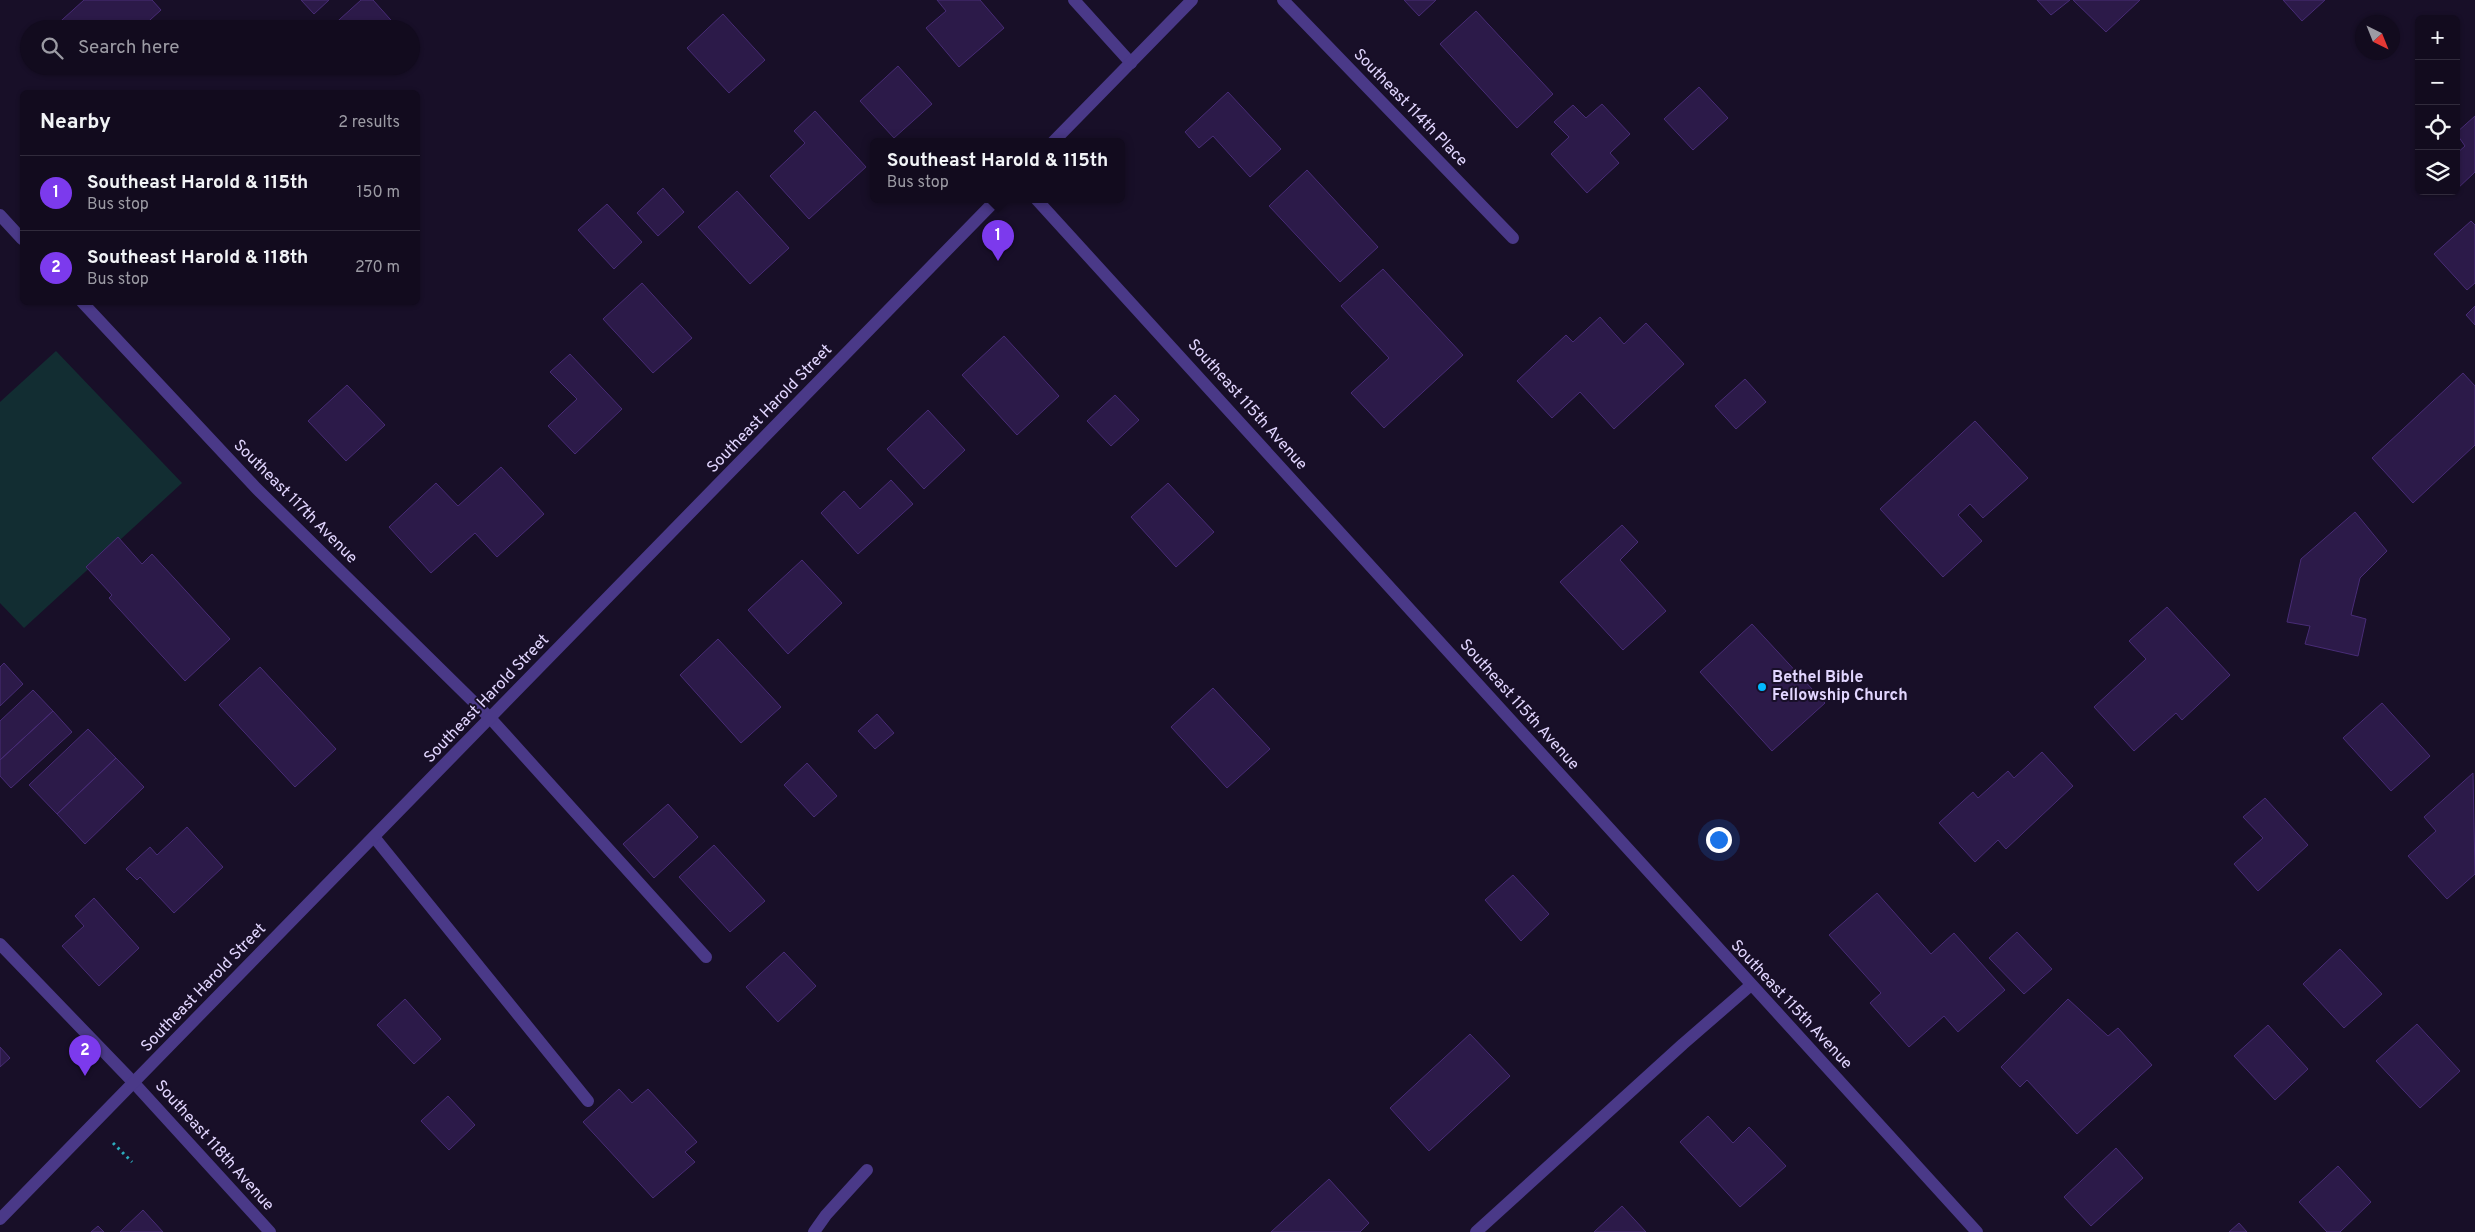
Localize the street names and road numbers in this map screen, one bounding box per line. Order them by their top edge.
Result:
street label: Southeast 114th Place [1349,45,1471,171]
street label: Southeast 115th Avenue [1183,335,1311,475]
street label: Southeast Harold Street [703,340,837,478]
street label: Southeast 117th Avenue [229,436,361,568]
street label: Southeast Harold Street [420,630,554,768]
street label: Southeast 115th Avenue [1455,635,1583,775]
street label: Southeast Harold Street [137,919,271,1057]
street label: Southeast 115th Avenue [1726,936,1856,1074]
street label: Southeast 118th Avenue [150,1076,278,1216]

